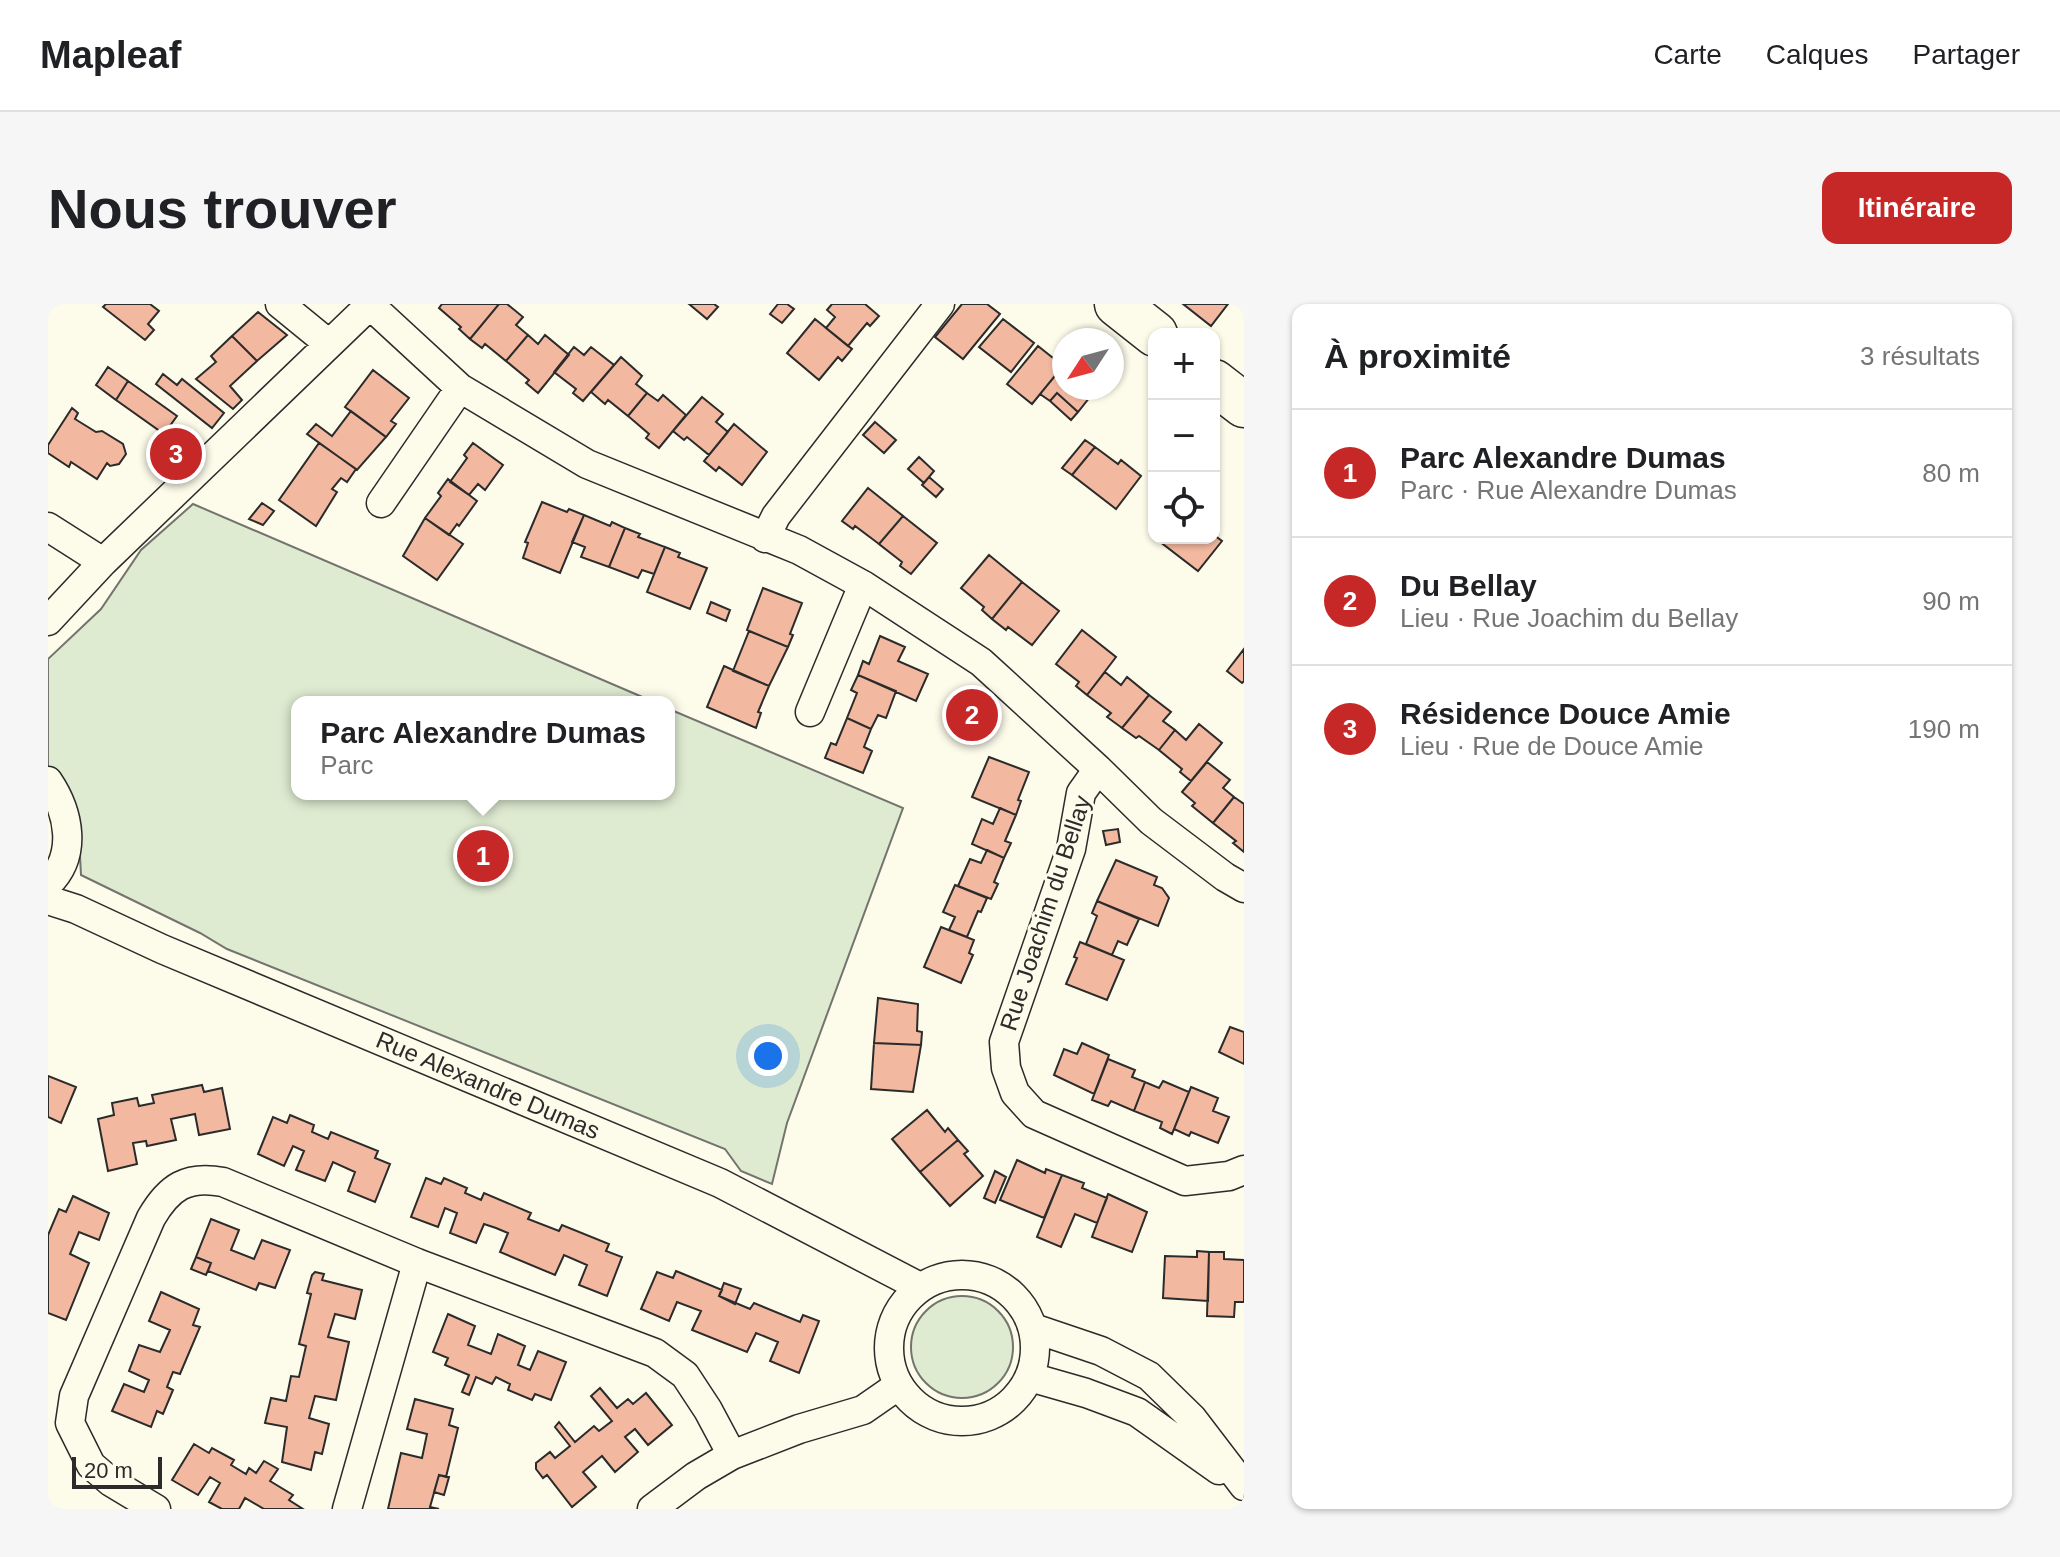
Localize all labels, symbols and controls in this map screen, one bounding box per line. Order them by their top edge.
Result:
text: Mapleaf [40,34,181,76]
text: Carte [1653,39,1722,70]
text: Calques [1766,39,1869,70]
text: Partager [1913,39,2020,70]
button: Itinéraire [1822,172,2012,244]
text: Nous trouver [48,177,397,240]
north arrow [1052,328,1124,400]
map controls [1148,328,1220,544]
button: + [1148,328,1220,400]
text: À proximité [1324,337,1511,375]
text: 3 résultats [1860,341,1980,371]
button: − [1148,400,1220,472]
pin: 3 [150,424,202,484]
text: Parc Alexandre Dumas [1400,441,1726,474]
text: 1 [1343,458,1357,488]
text: 80 m [1922,458,1980,488]
button: locate [1148,472,1220,544]
text: Parc · Rue Alexandre Dumas [1400,475,1737,505]
text: Du Bellay [1400,569,1537,602]
text: 2 [1343,586,1357,616]
text: 90 m [1922,586,1980,616]
text: Lieu · Rue Joachim du Bellay [1400,603,1738,633]
pin: 2 [946,685,998,745]
popup [291,696,675,800]
text: Résidence Douce Amie [1400,697,1731,730]
text: 3 [1343,714,1357,744]
text: 190 m [1908,714,1980,744]
text: Parc Alexandre Dumas [320,716,646,749]
text: Lieu · Rue de Douce Amie [1400,731,1704,761]
text: Parc [320,750,374,780]
street label: Rue Joachim du Bellay [994,792,1096,1034]
pin: 1 [457,826,509,886]
street label: Rue Alexandre Dumas [372,1026,604,1144]
your location [748,1036,788,1076]
scale bar [72,1453,162,1489]
text: 20 m [84,1458,133,1483]

